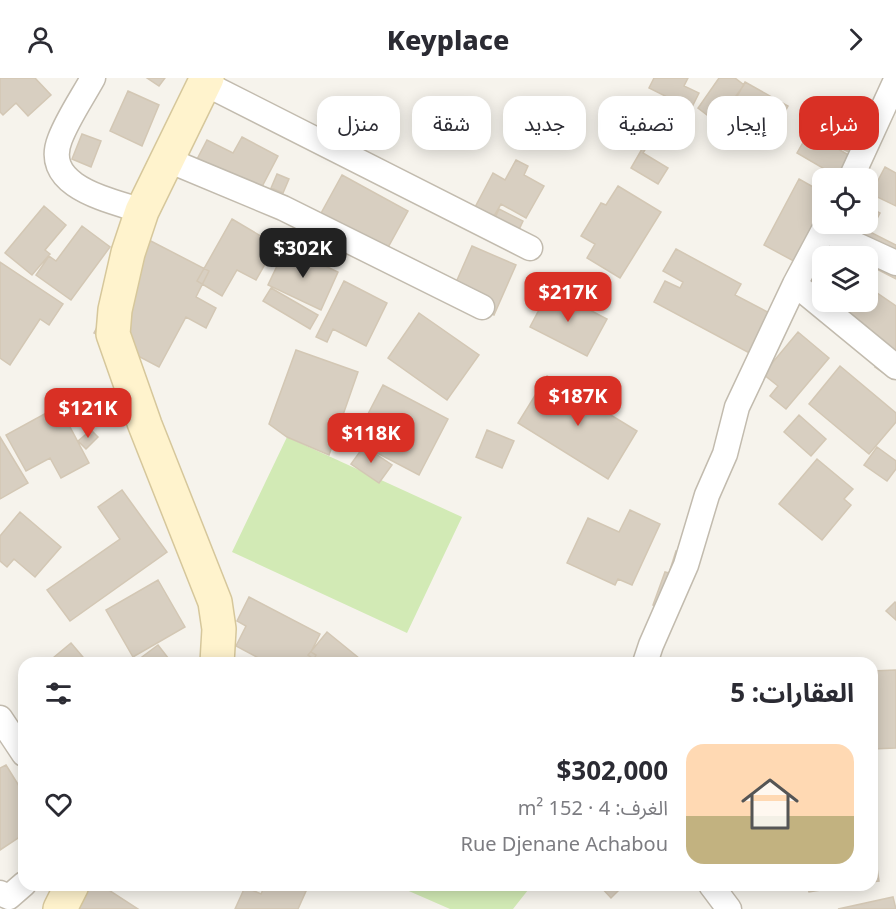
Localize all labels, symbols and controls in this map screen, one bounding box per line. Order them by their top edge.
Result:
text: Keyplace [387,21,509,58]
icon: person [24,23,57,56]
icon: forward [839,23,872,56]
chip: منزل [317,96,400,150]
chip: شقة [412,96,491,150]
chip: جديد [503,96,586,150]
chip: تصفية [598,96,695,150]
chip: إيجار [707,96,787,150]
chip: شراء [799,96,879,150]
map controls [812,168,878,312]
button: locate [812,168,878,234]
pin: $302K [261,228,345,279]
text: $302K [273,234,333,261]
button: layers [812,246,878,312]
pin: $217K [526,272,610,323]
text: $217K [538,278,598,305]
pin: $187K [536,376,620,427]
text: $187K [548,382,608,409]
pin: $121K [46,388,130,439]
text: $121K [58,394,118,421]
pin: $118K [329,413,413,464]
text: $118K [341,419,401,446]
text: العقارات: 5 [730,674,854,710]
icon: filters [42,677,75,710]
text: $302,000 [556,752,668,788]
icon: home [734,768,806,840]
icon: heart [42,788,75,821]
text: الغرف: 4 · 152 m² [518,794,668,821]
text: Rue Djenane Achabou [461,830,668,857]

